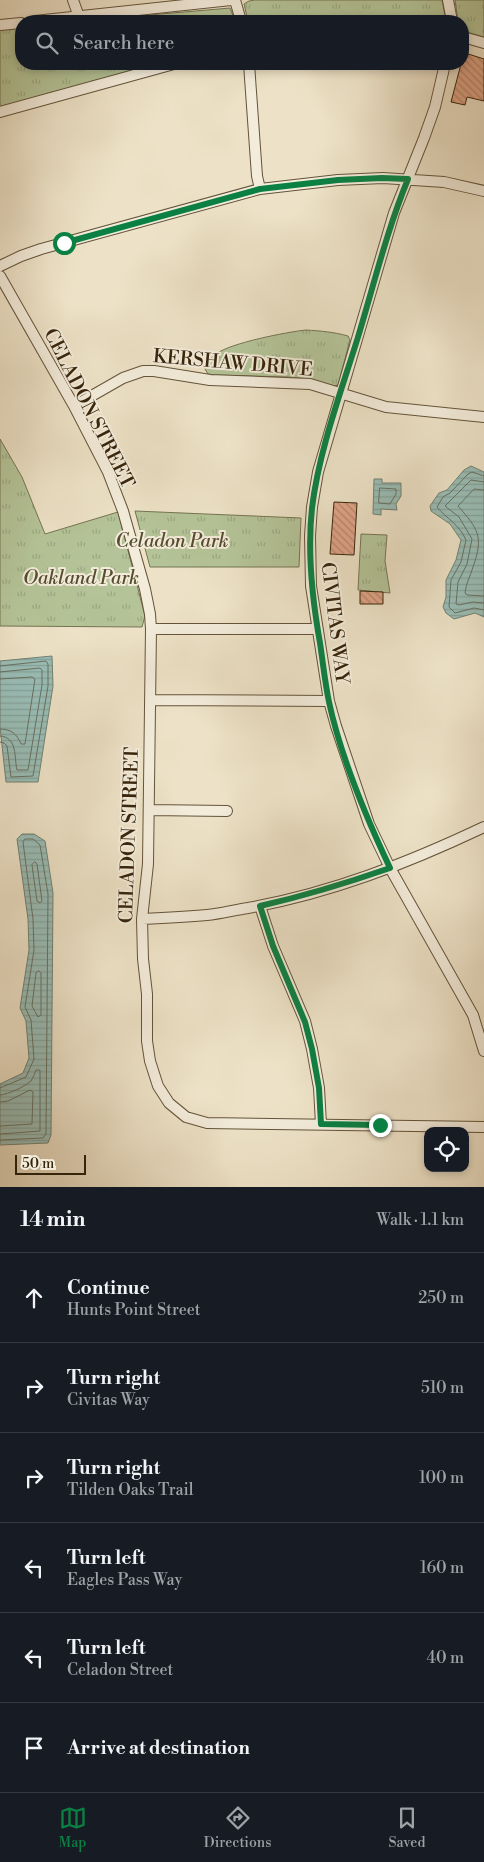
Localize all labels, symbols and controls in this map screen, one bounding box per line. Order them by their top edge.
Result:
search box [15,15,469,70]
icon: search [33,29,61,57]
text: Search here [73,31,174,55]
route start [53,232,76,255]
street label: CELADON STREET [38,324,140,493]
street label: KERSHAW DRIVE [152,344,314,382]
park label: Celadon Park [116,529,228,553]
street label: CIVITAS WAY [316,561,355,687]
park label: Oakland Park [23,566,139,590]
street label: CELADON STREET [114,746,144,924]
route end [369,1114,392,1137]
map controls [424,1127,469,1172]
button: locate [424,1127,469,1172]
scale bar [15,1152,86,1175]
text: 50 m [22,1155,54,1173]
text: 14 min [20,1207,85,1233]
text: Walk · 1.1 km [376,1210,464,1230]
text: Continue [67,1276,150,1300]
icon: ahead [20,1284,48,1312]
text: 250 m [418,1288,464,1308]
text: Hunts Point Street [67,1300,201,1320]
text: Turn right [67,1366,160,1390]
icon: right [20,1374,48,1402]
text: 510 m [421,1378,464,1398]
text: Civitas Way [67,1390,150,1410]
text: Turn right [67,1456,160,1480]
icon: right [20,1464,48,1492]
text: 100 m [419,1468,464,1488]
text: Tilden Oaks Trail [67,1480,194,1500]
text: Turn left [67,1546,146,1570]
icon: left [20,1554,48,1582]
text: 160 m [420,1558,464,1578]
text: Eagles Pass Way [67,1570,182,1590]
text: Turn left [67,1636,146,1660]
icon: left [20,1644,48,1672]
text: 40 m [427,1648,464,1668]
text: Celadon Street [67,1660,173,1680]
icon: arrive [20,1734,48,1762]
text: Arrive at destination [67,1736,250,1760]
tab: Map [59,1804,87,1852]
tab: Directions [204,1804,271,1852]
tab: Saved [389,1804,425,1852]

